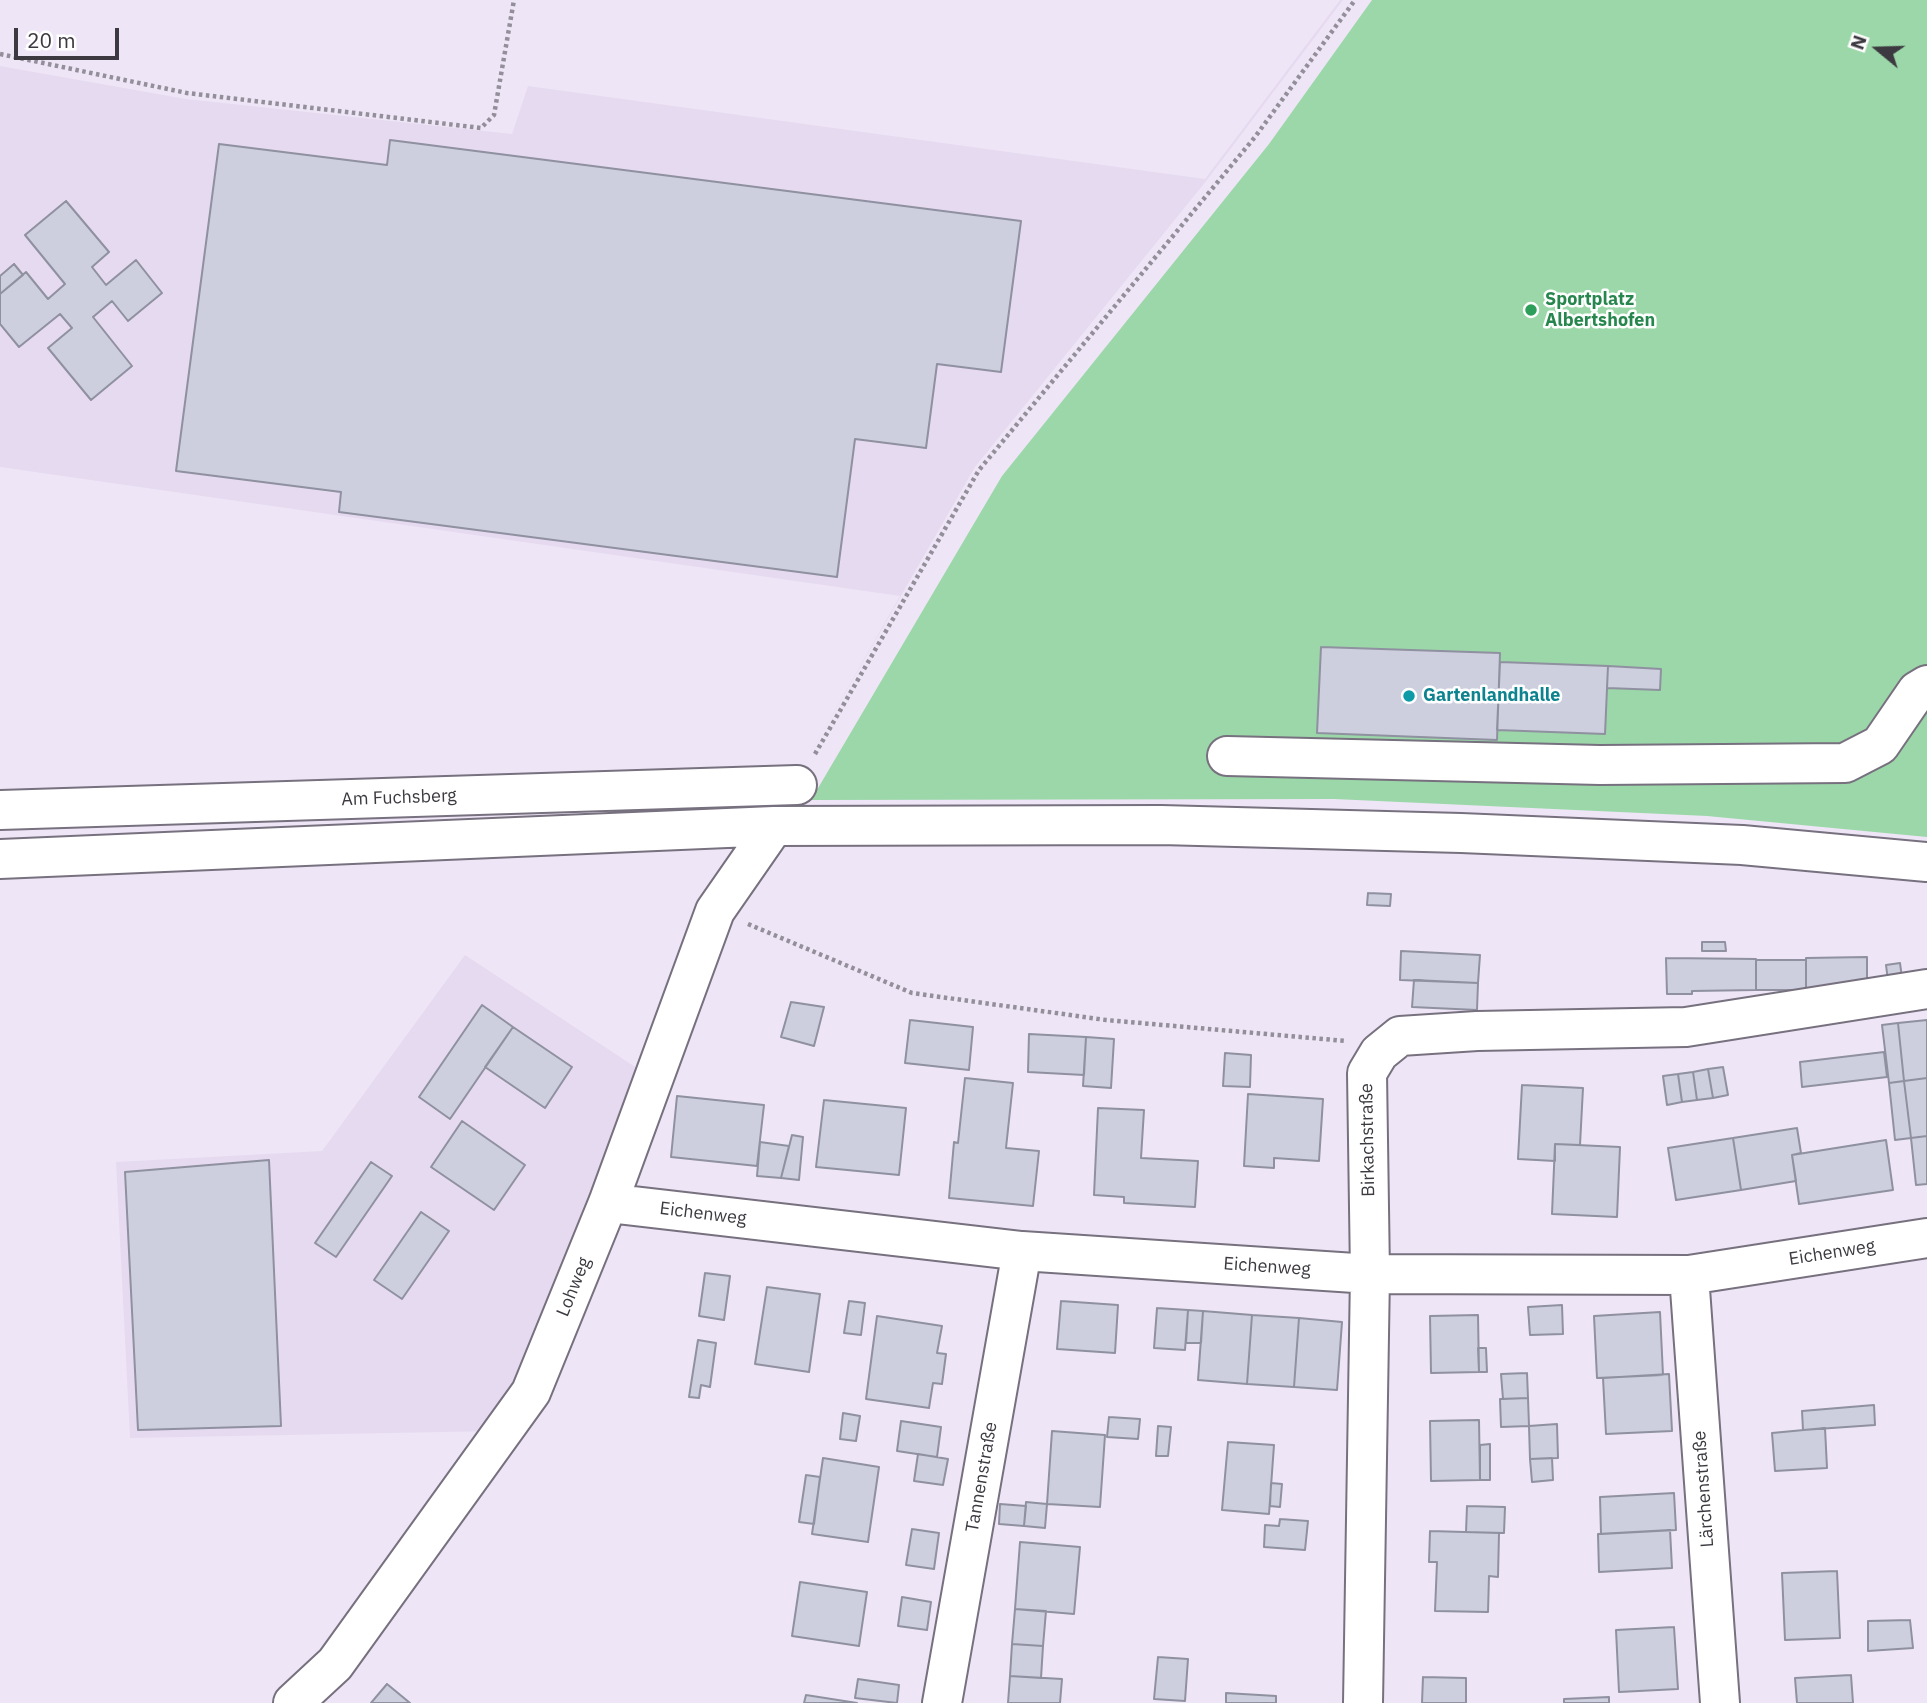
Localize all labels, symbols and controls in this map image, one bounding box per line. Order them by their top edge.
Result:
scale bar [18,14,122,58]
north arrow [1843,14,1913,84]
text: 20 m [27,26,76,54]
text: N [1845,32,1872,53]
place label: Sportplatz Albertshofen [1545,289,1655,332]
marker: Sportplatz Albertshofen [1523,302,1539,318]
place label: Gartenlandhalle [1423,685,1560,707]
marker: Gartenlandhalle [1401,688,1417,704]
street label: Am Fuchsberg [341,785,457,811]
street label: Birkachstraße [1356,1083,1380,1197]
street label: Eichenweg [658,1198,748,1230]
street label: Eichenweg [1787,1235,1877,1271]
street label: Eichenweg [1223,1253,1311,1281]
street label: Lohweg [552,1254,596,1320]
street label: Tannenstraße [962,1420,1002,1534]
street label: Lärchenstraße [1689,1430,1719,1548]

